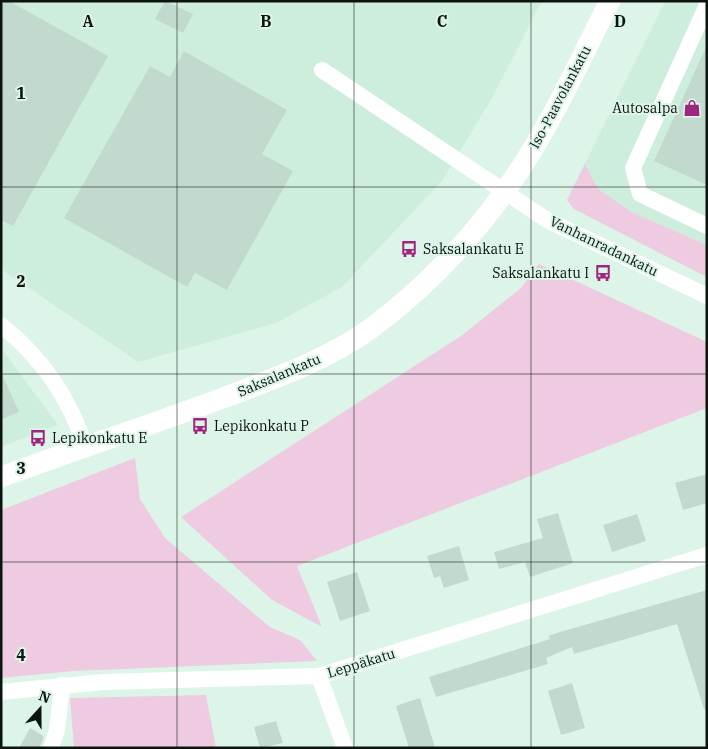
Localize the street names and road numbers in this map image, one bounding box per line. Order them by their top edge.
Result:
street label: Iso-Paavolankatu [525,42,595,152]
street label: Vanhanradankatu [547,212,662,280]
street label: Saksalankatu [235,349,324,401]
street label: Leppäkatu [325,644,397,682]

